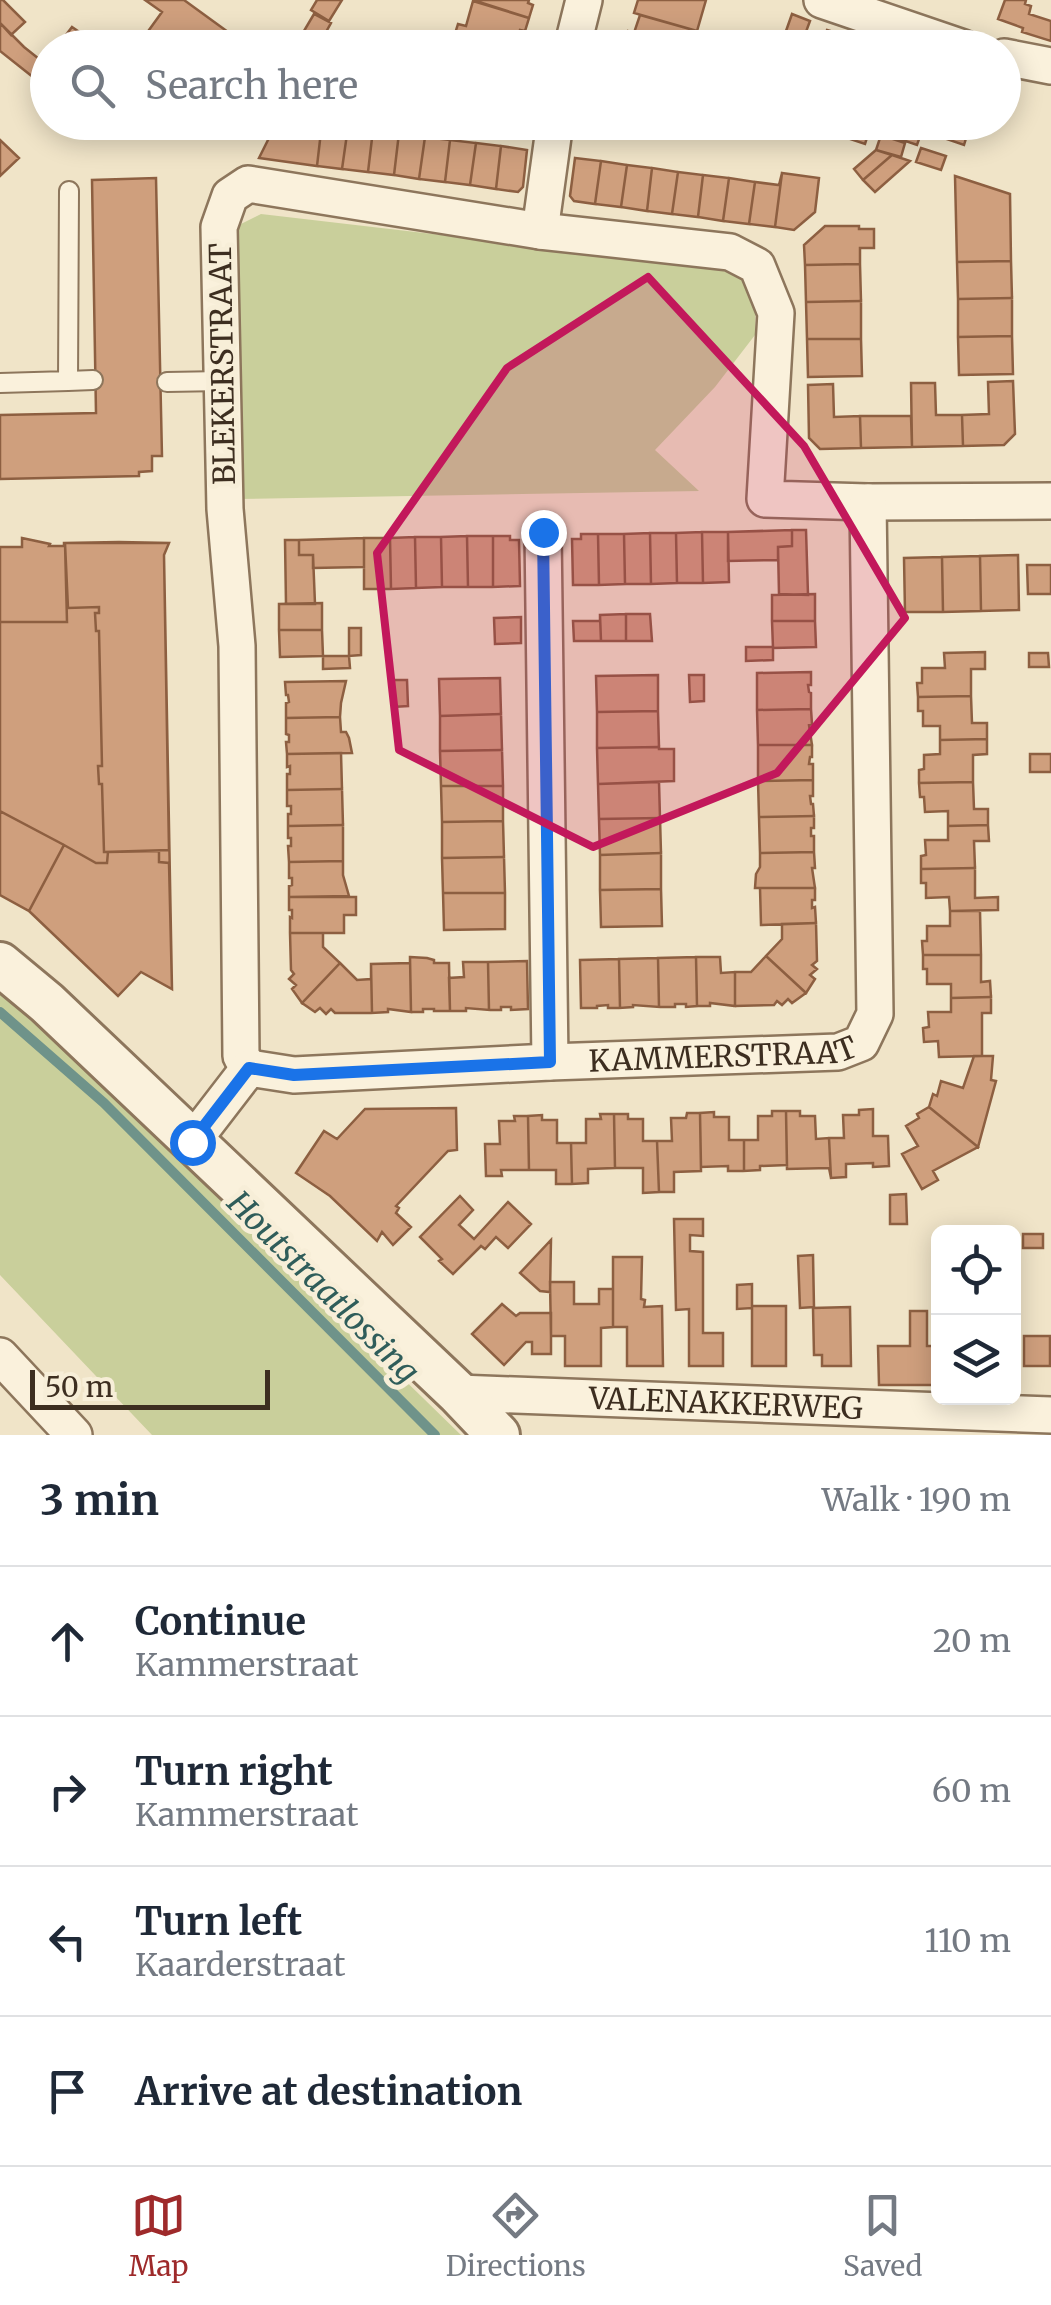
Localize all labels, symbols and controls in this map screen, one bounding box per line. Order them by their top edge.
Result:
search box [30,30,1021,140]
icon: search [65,58,120,113]
text: Search here [145,62,358,109]
street label: BLEKERSTRAAT [201,243,243,485]
route end [521,510,567,556]
street label: KAMMERSTRAAT [588,1028,862,1080]
route start [170,1120,216,1166]
water label: Houtstraatlossing [218,1182,427,1391]
map controls [931,1225,1021,1405]
button: locate [931,1225,1021,1315]
button: layers [931,1315,1021,1405]
scale bar [30,1365,270,1410]
text: 50 m [45,1369,113,1405]
street label: VALENAKKERWEG [587,1379,864,1427]
text: 3 min [40,1474,159,1526]
text: Walk · 190 m [822,1480,1011,1520]
text: Continue [135,1598,306,1645]
icon: ahead [40,1614,95,1669]
text: 20 m [933,1621,1011,1661]
text: Kammerstraat [135,1645,358,1685]
text: Turn right [135,1748,333,1795]
icon: right [40,1764,95,1819]
text: 60 m [932,1771,1011,1811]
text: Kammerstraat [135,1795,358,1835]
text: Turn left [135,1898,302,1945]
icon: left [40,1914,95,1969]
text: 110 m [924,1921,1011,1961]
text: Kaarderstraat [135,1945,345,1985]
icon: arrive [40,2064,95,2119]
text: Arrive at destination [135,2068,522,2115]
tab: Map [129,2188,188,2284]
tab: Directions [446,2188,586,2284]
tab: Saved [843,2188,922,2284]

